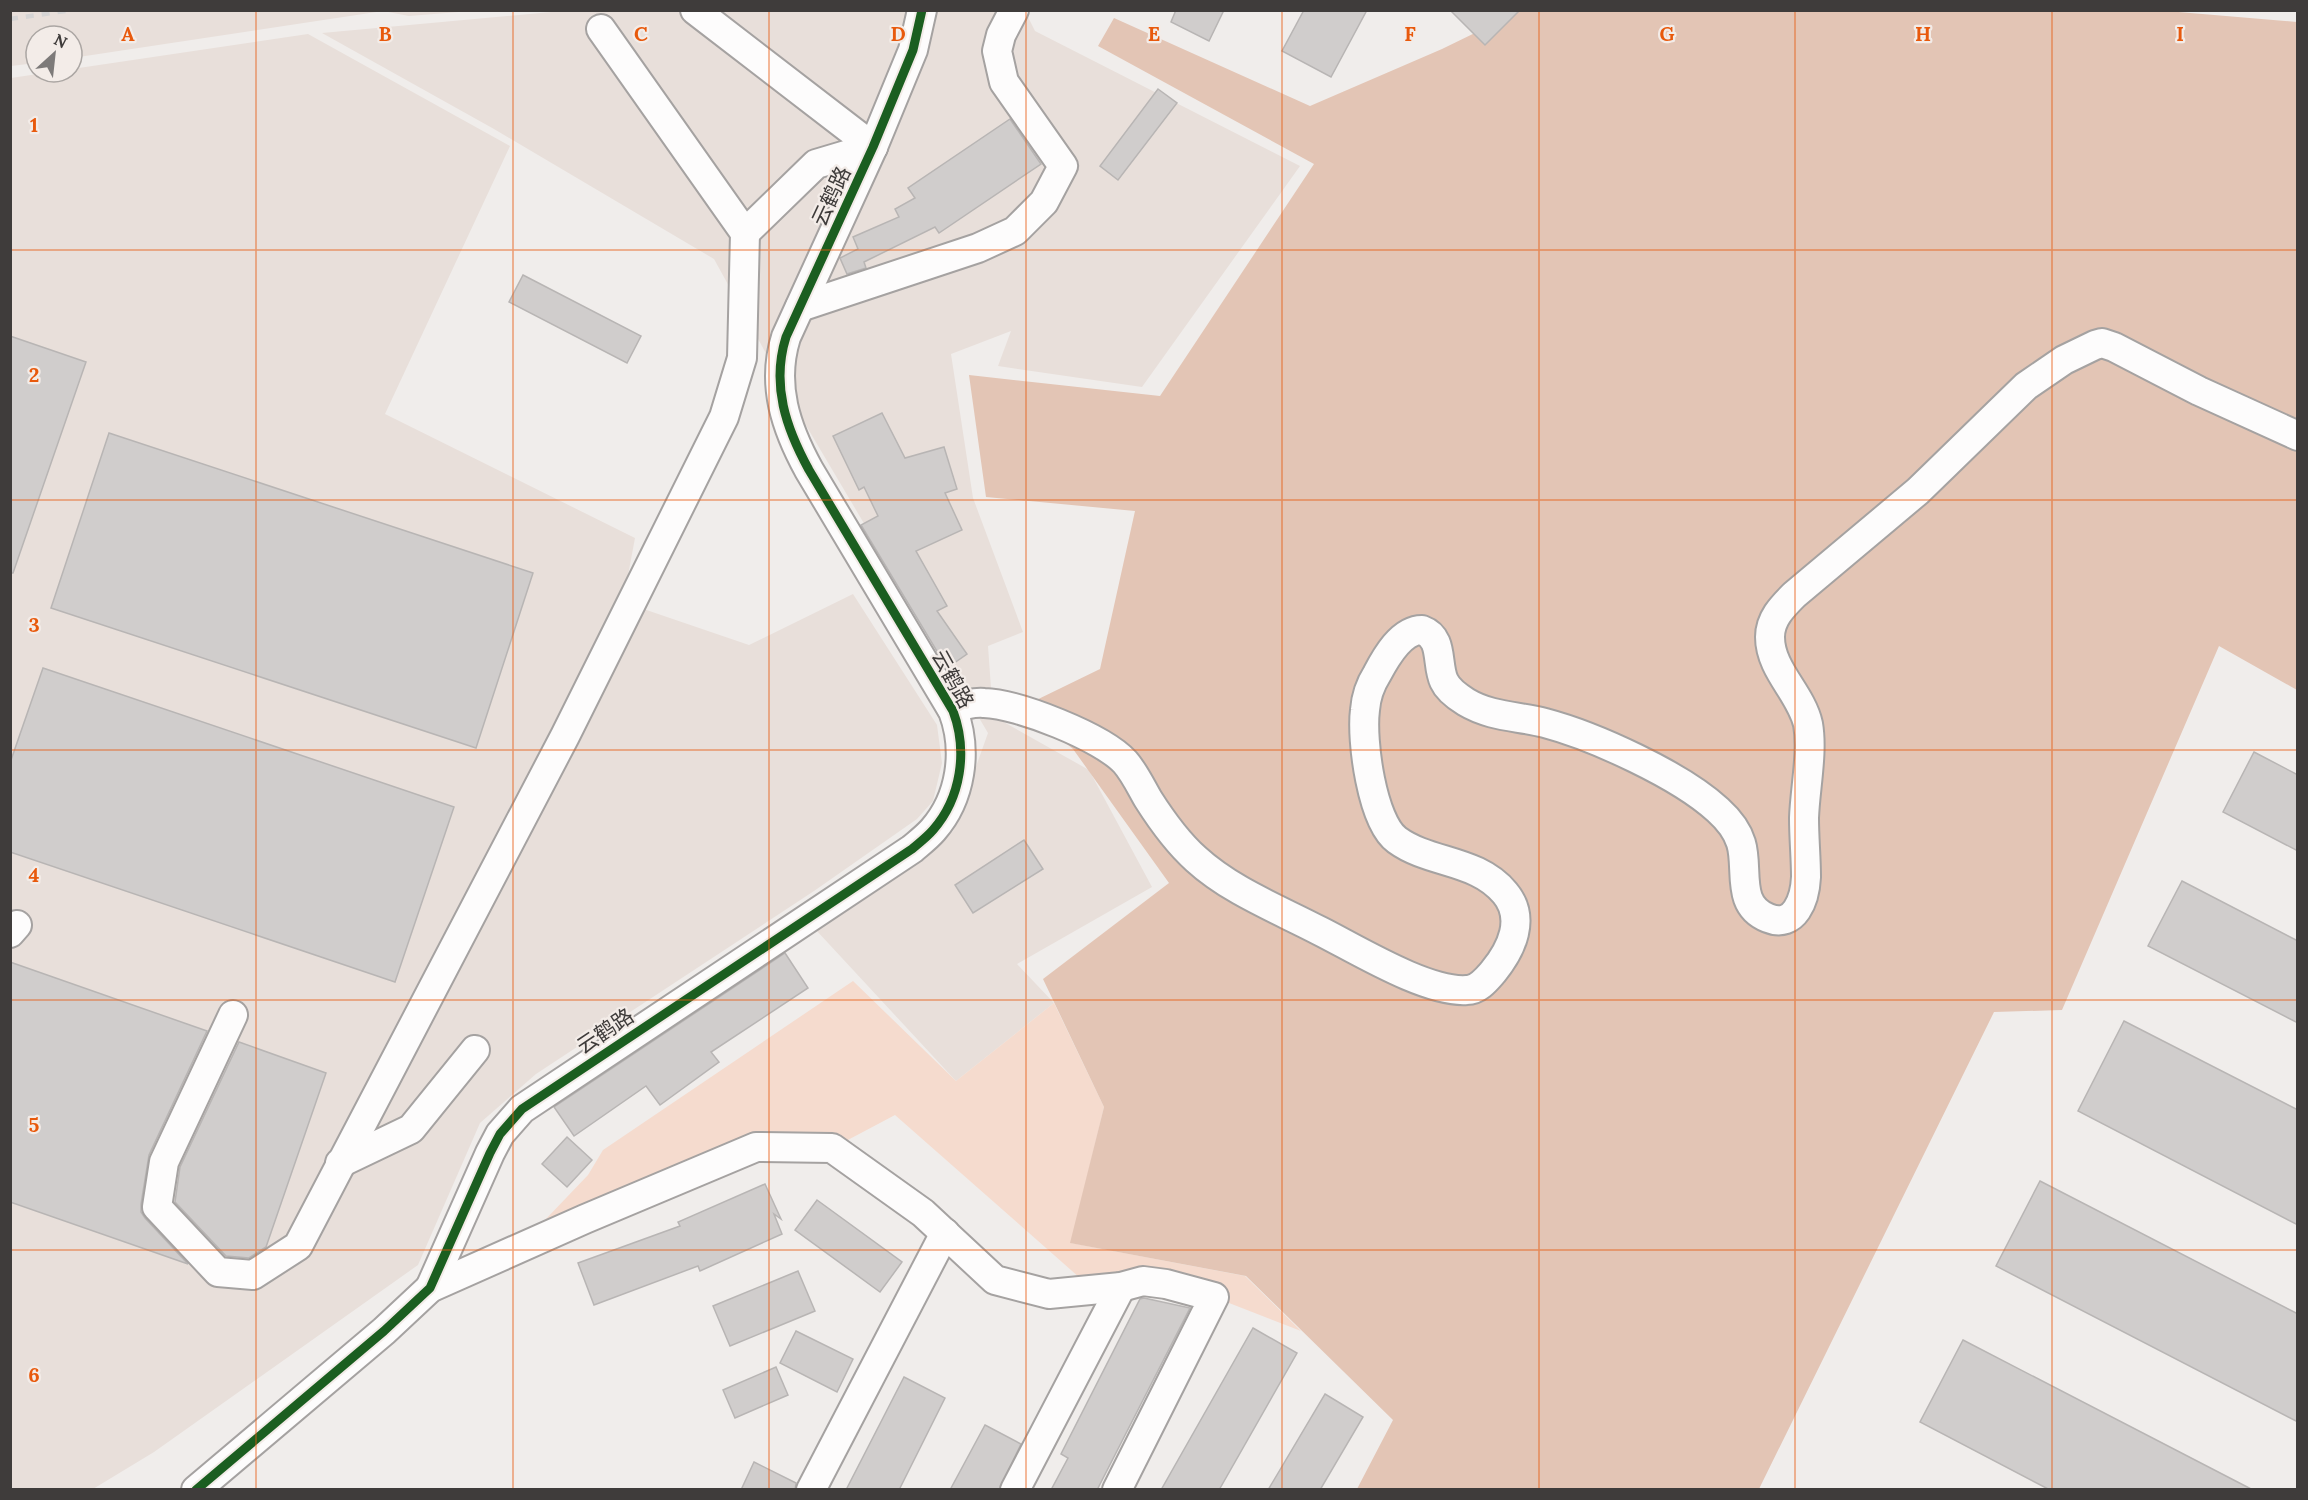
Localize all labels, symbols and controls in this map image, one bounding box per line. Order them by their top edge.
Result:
text: A [121,21,135,46]
text: B [378,21,392,46]
text: C [634,21,648,46]
text: D [890,21,906,46]
text: E [1148,21,1160,46]
text: F [1404,21,1416,46]
text: G [1659,21,1675,46]
text: H [1915,21,1931,46]
text: I [2176,21,2184,46]
north arrow [24,24,84,84]
text: N [51,29,71,52]
text: 1 [30,112,38,137]
street label: 云鹤路 [805,162,857,230]
text: 2 [29,362,39,387]
text: 3 [28,612,40,637]
street label: 云鹤路 [926,645,980,713]
text: 4 [29,862,40,887]
street label: 云鹤路 [571,1002,639,1060]
text: 5 [29,1112,40,1137]
text: 6 [28,1362,40,1387]

